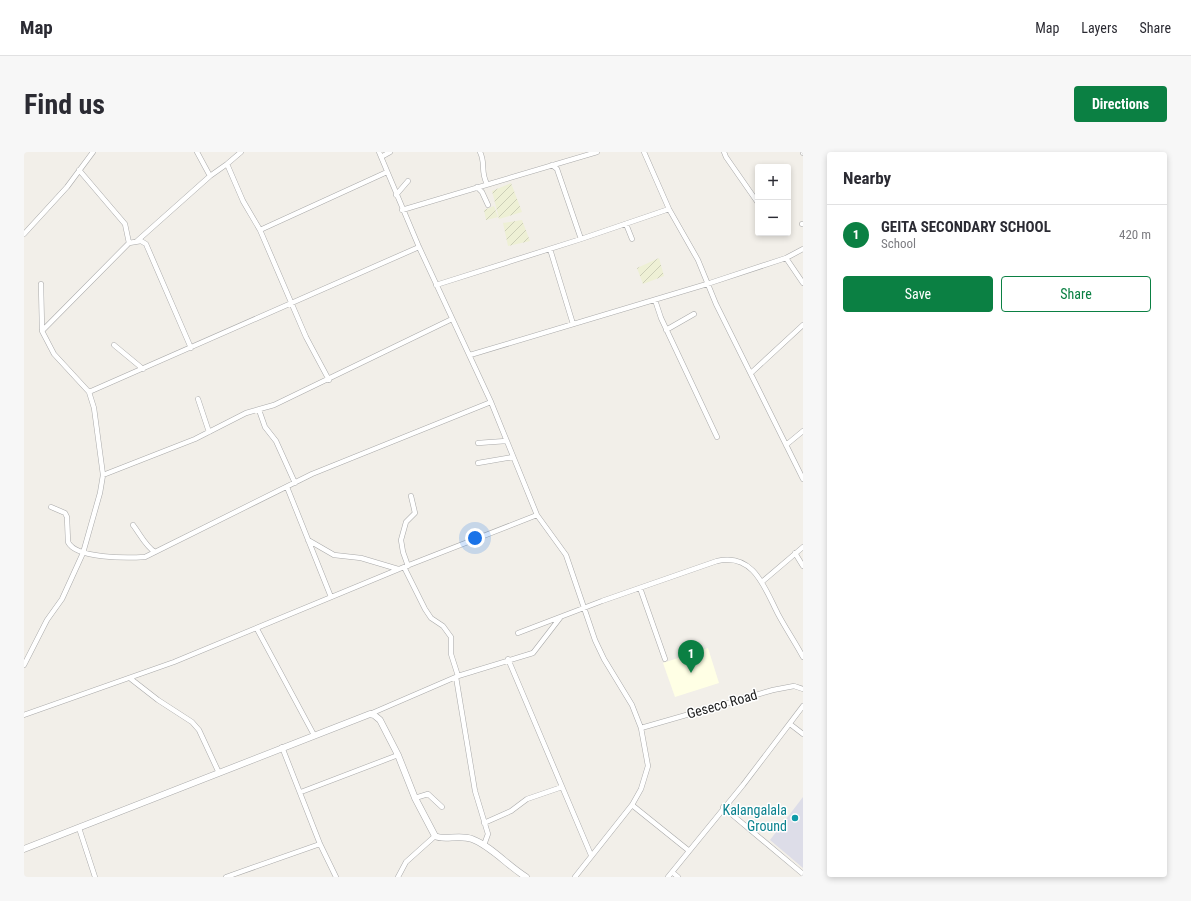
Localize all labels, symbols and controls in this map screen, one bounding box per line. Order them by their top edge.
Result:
text: Map [20,16,53,39]
text: Map [1035,20,1059,36]
text: Layers [1081,20,1118,36]
text: Share [1140,20,1171,36]
button: Directions [1074,86,1167,122]
text: Find us [24,88,105,121]
map controls [755,164,791,236]
button: + [755,164,791,200]
text: Nearby [843,168,891,188]
button: − [755,200,791,236]
text: GEITA SECONDARY SCHOOL [881,218,1051,236]
text: 1 [853,227,859,242]
text: 420 m [1119,227,1151,242]
text: School [881,236,916,251]
button: Save [843,276,993,312]
button: Share [1001,276,1151,312]
your location [465,528,485,548]
pin: 1 [678,640,704,673]
street label: Geseco Road [685,686,759,722]
place label: Kalangalala Ground [723,802,787,834]
marker: Kalangalala Ground [790,813,800,823]

